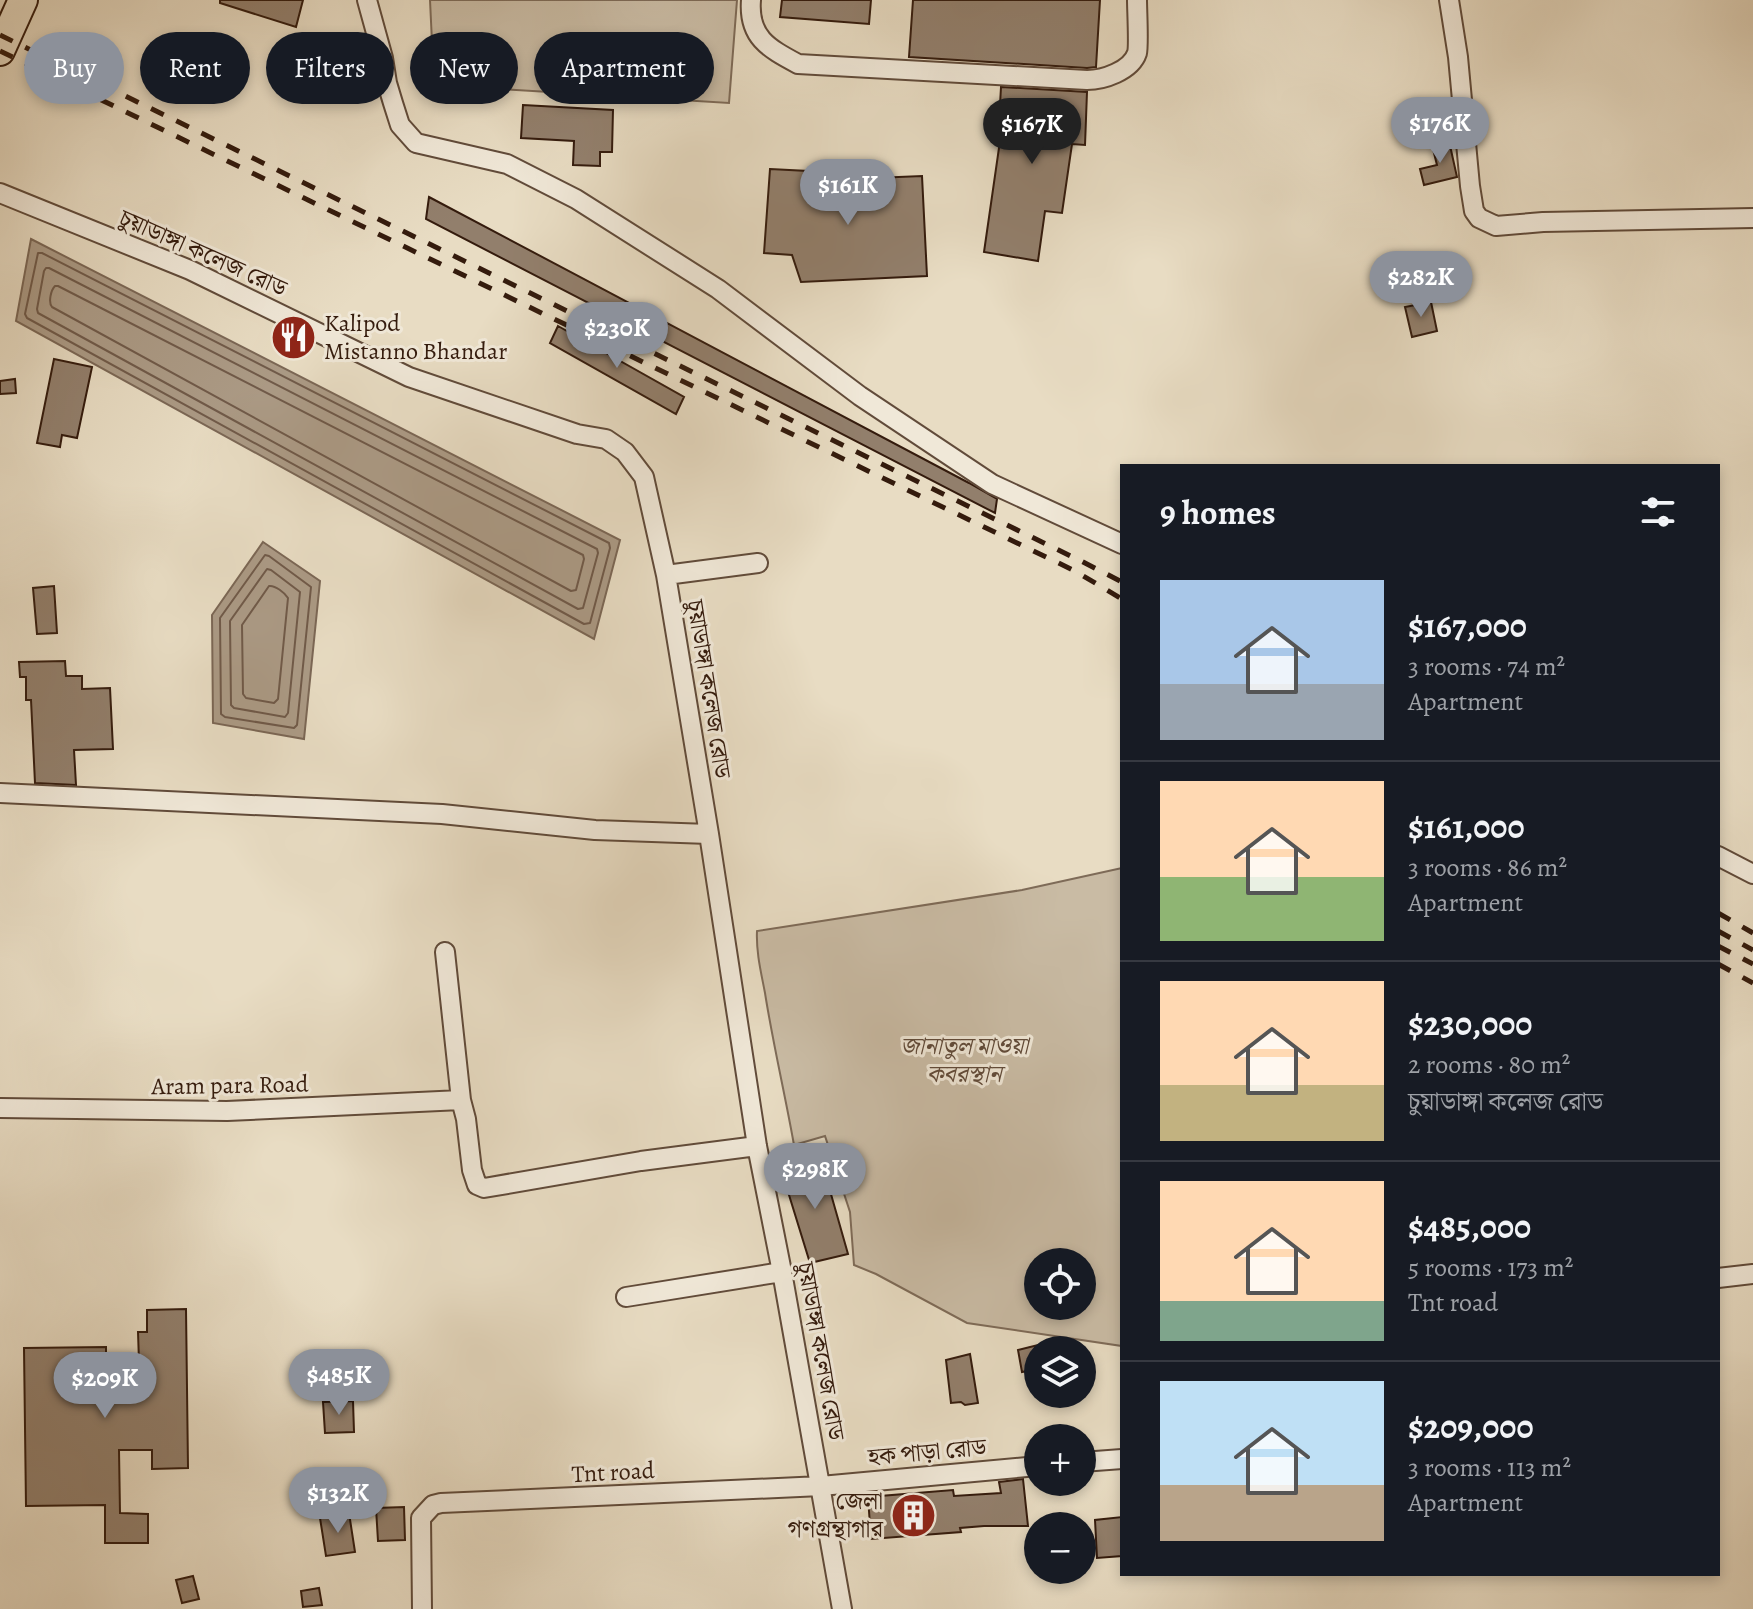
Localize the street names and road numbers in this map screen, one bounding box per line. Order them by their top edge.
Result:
street label: চুয়াডাঙ্গা কলেজ রোড [113,201,293,305]
street label: চুয়াডাঙ্গা কলেজ রোড [679,597,739,782]
street label: Aram para Road [150,1068,309,1102]
street label: চুয়াডাঙ্গা কলেজ রোড [789,1259,853,1444]
street label: হক পাড়া রোড [866,1431,989,1473]
street label: Tnt road [571,1454,655,1490]

